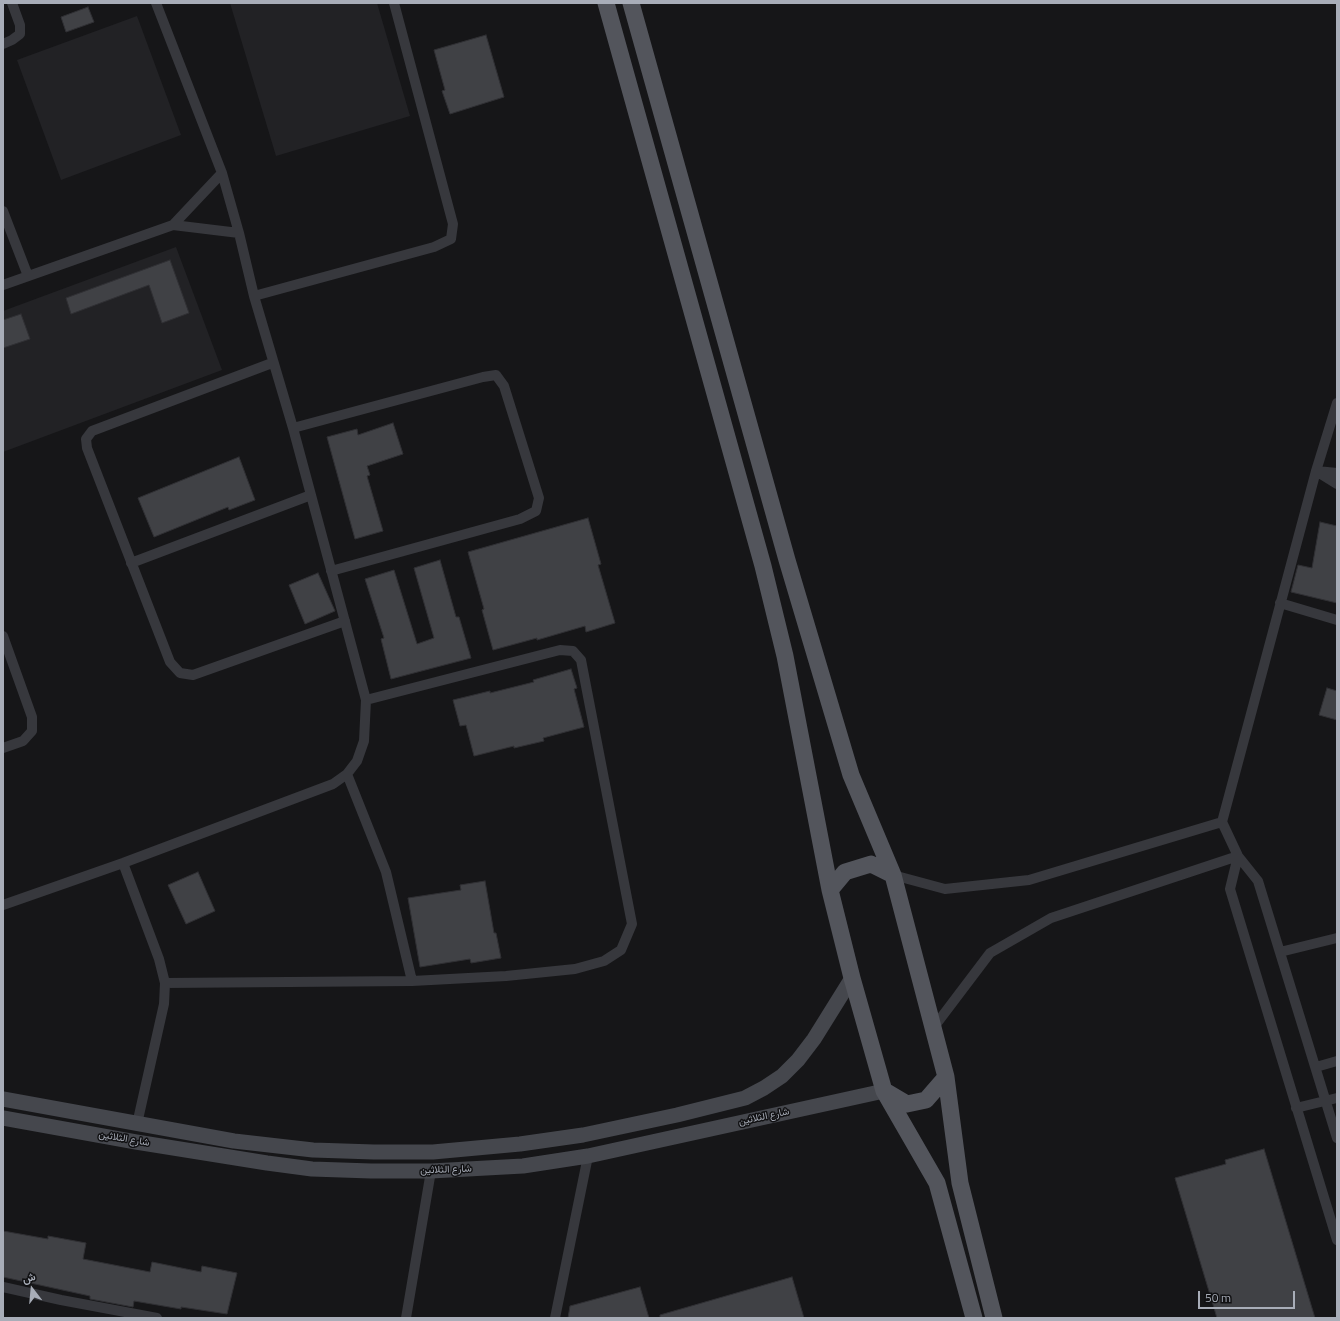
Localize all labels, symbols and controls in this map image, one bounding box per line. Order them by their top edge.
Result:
street label: شارع الثلاثين [738,1106,790,1128]
street label: شارع الثلاثين [98,1129,150,1149]
street label: شارع الثلاثين [420,1163,472,1177]
text: ش [20,1268,37,1287]
north arrow [12,1269,52,1309]
scale bar [1200,1283,1297,1309]
text: 50 m [1205,1288,1231,1307]

